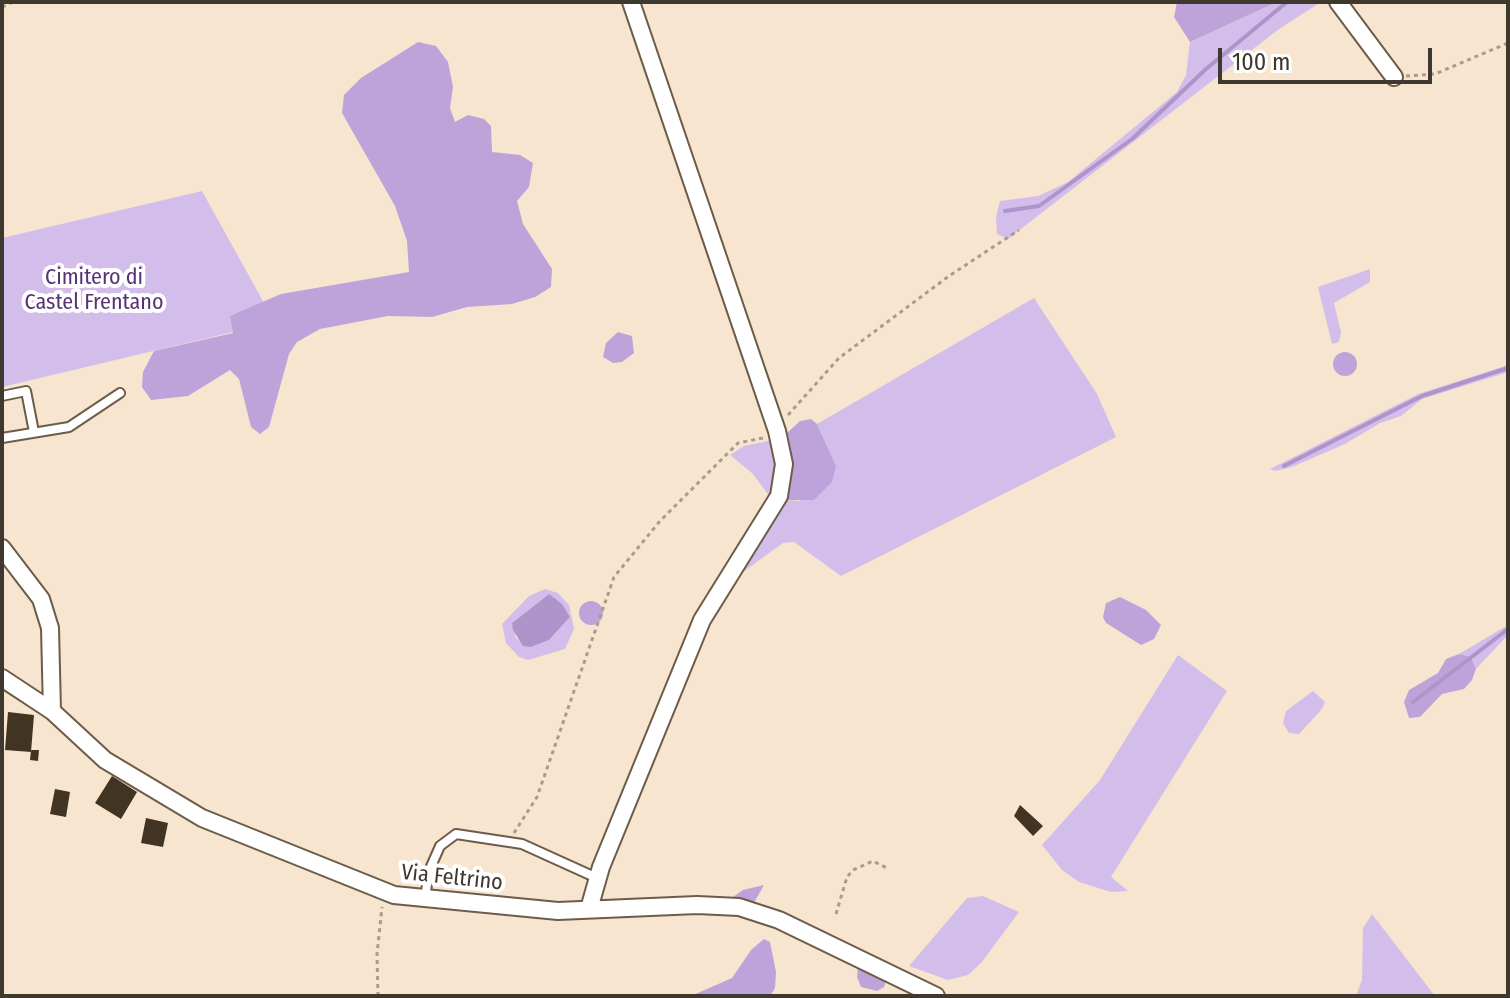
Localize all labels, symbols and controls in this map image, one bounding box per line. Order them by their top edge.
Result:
scale bar [1222,32,1436,82]
text: 100 m [1232,48,1290,76]
park label: Cimitero di Castel Frentano [24,265,164,316]
street label: Via Feltrino [400,860,504,896]

